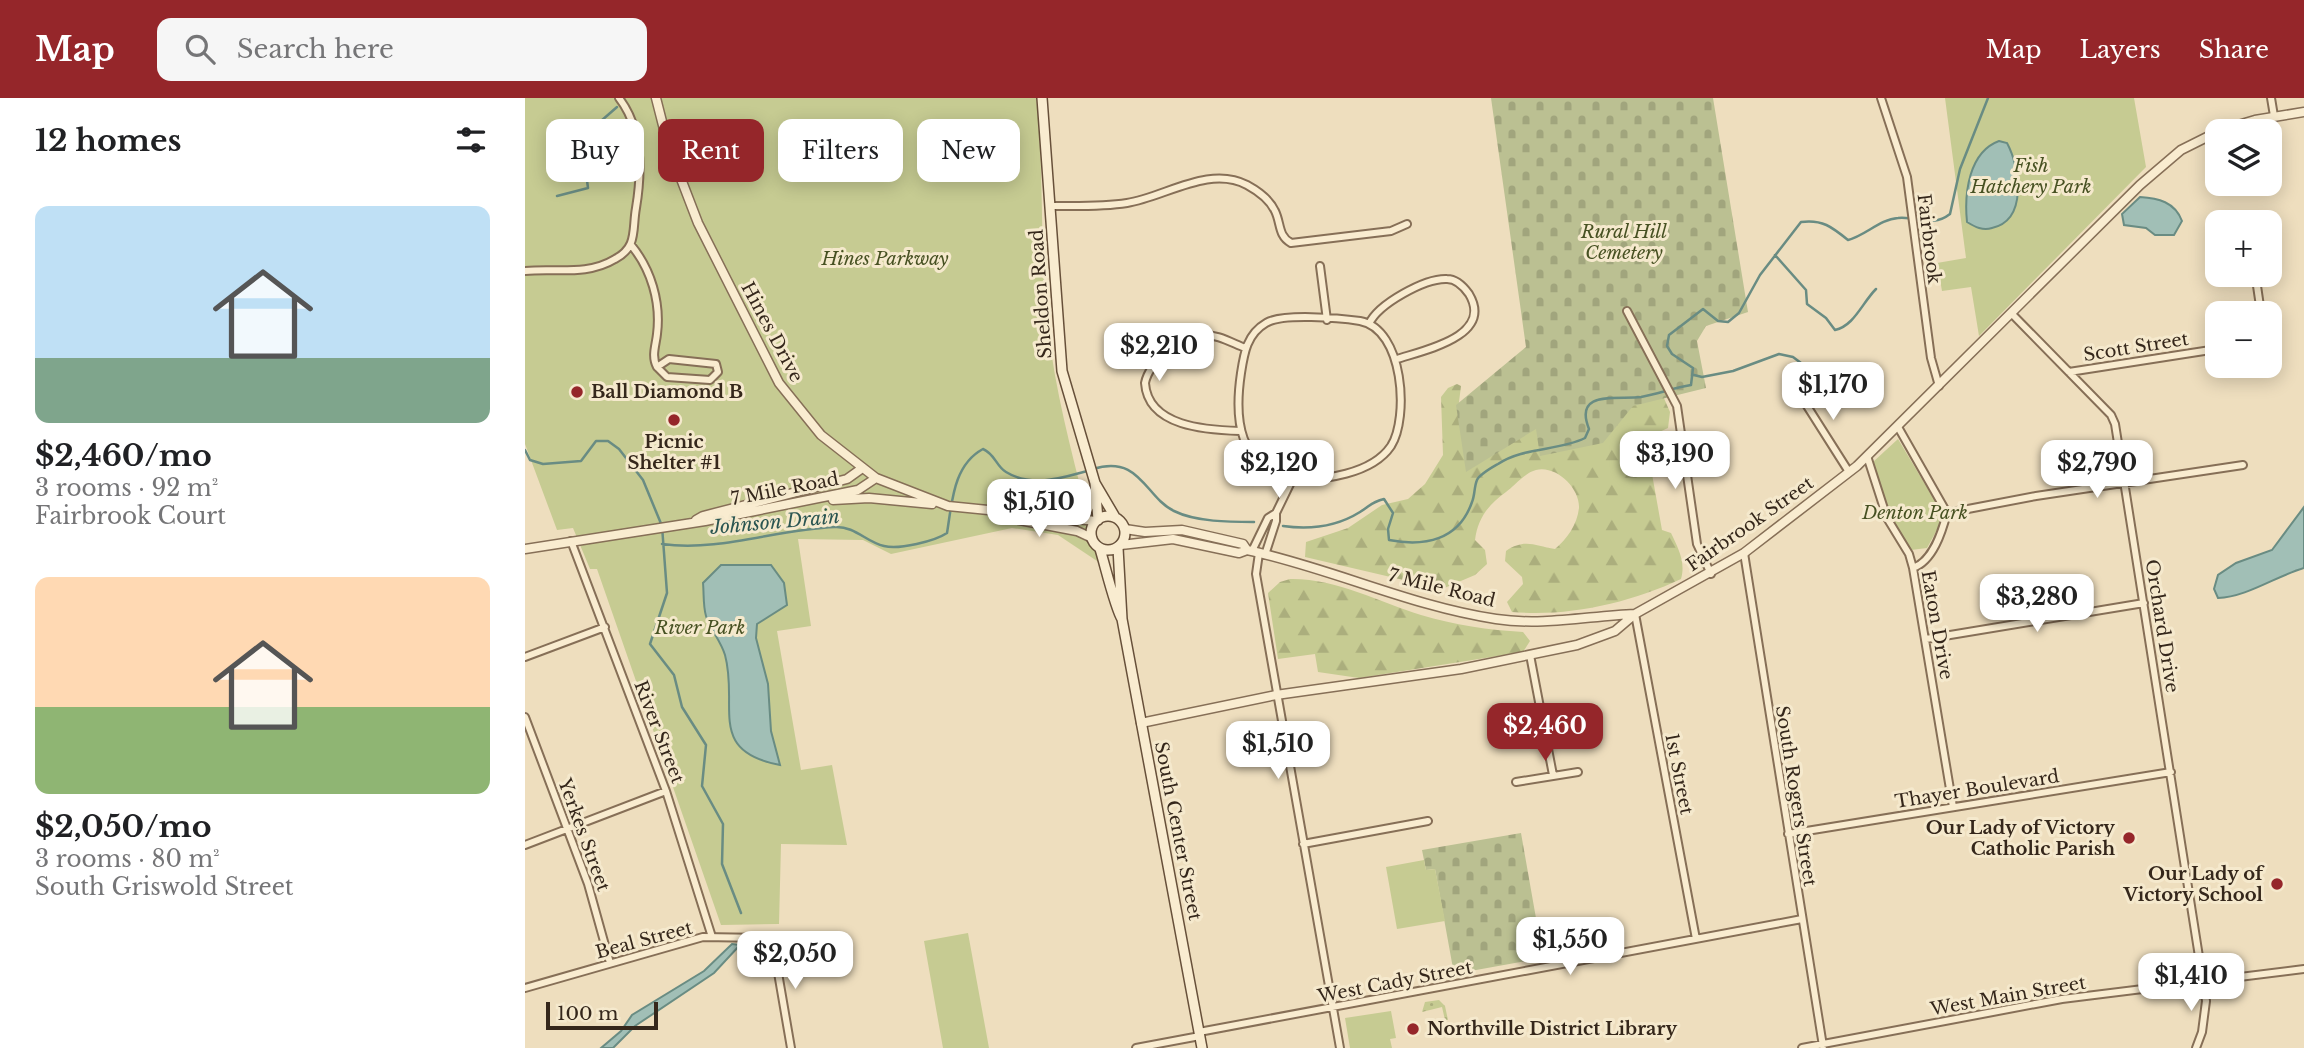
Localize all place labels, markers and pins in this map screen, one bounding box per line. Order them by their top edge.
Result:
pin: $2,210 [1102,324,1216,383]
pin: $1,170 [1776,362,1890,422]
place label: Ball Diamond B [591,381,743,403]
marker: Ball Diamond B [569,384,585,400]
marker: Picnic Shelter #1 [666,412,682,428]
place label: Picnic Shelter #1 [627,431,721,474]
pin: $3,190 [1618,432,1732,491]
pin: $2,120 [1222,440,1336,500]
pin: $2,790 [2040,440,2154,500]
pin: $1,510 [982,480,1096,539]
pin: $3,280 [1980,574,2094,634]
pin: $2,460 [1488,704,1602,763]
pin: $1,510 [1221,722,1335,781]
place label: Our Lady of Victory Catholic Parish [1926,817,2115,860]
marker: Our Lady of Victory Catholic Parish [2121,830,2137,846]
place label: Our Lady of Victory School [2122,863,2265,906]
marker: Our Lady of Victory School [2269,876,2285,892]
pin: $1,550 [1513,918,1627,977]
pin: $2,050 [738,932,852,991]
pin: $1,410 [2134,954,2248,1013]
place label: Northville District Library [1427,1018,1677,1040]
marker: Northville District Library [1405,1021,1421,1037]

